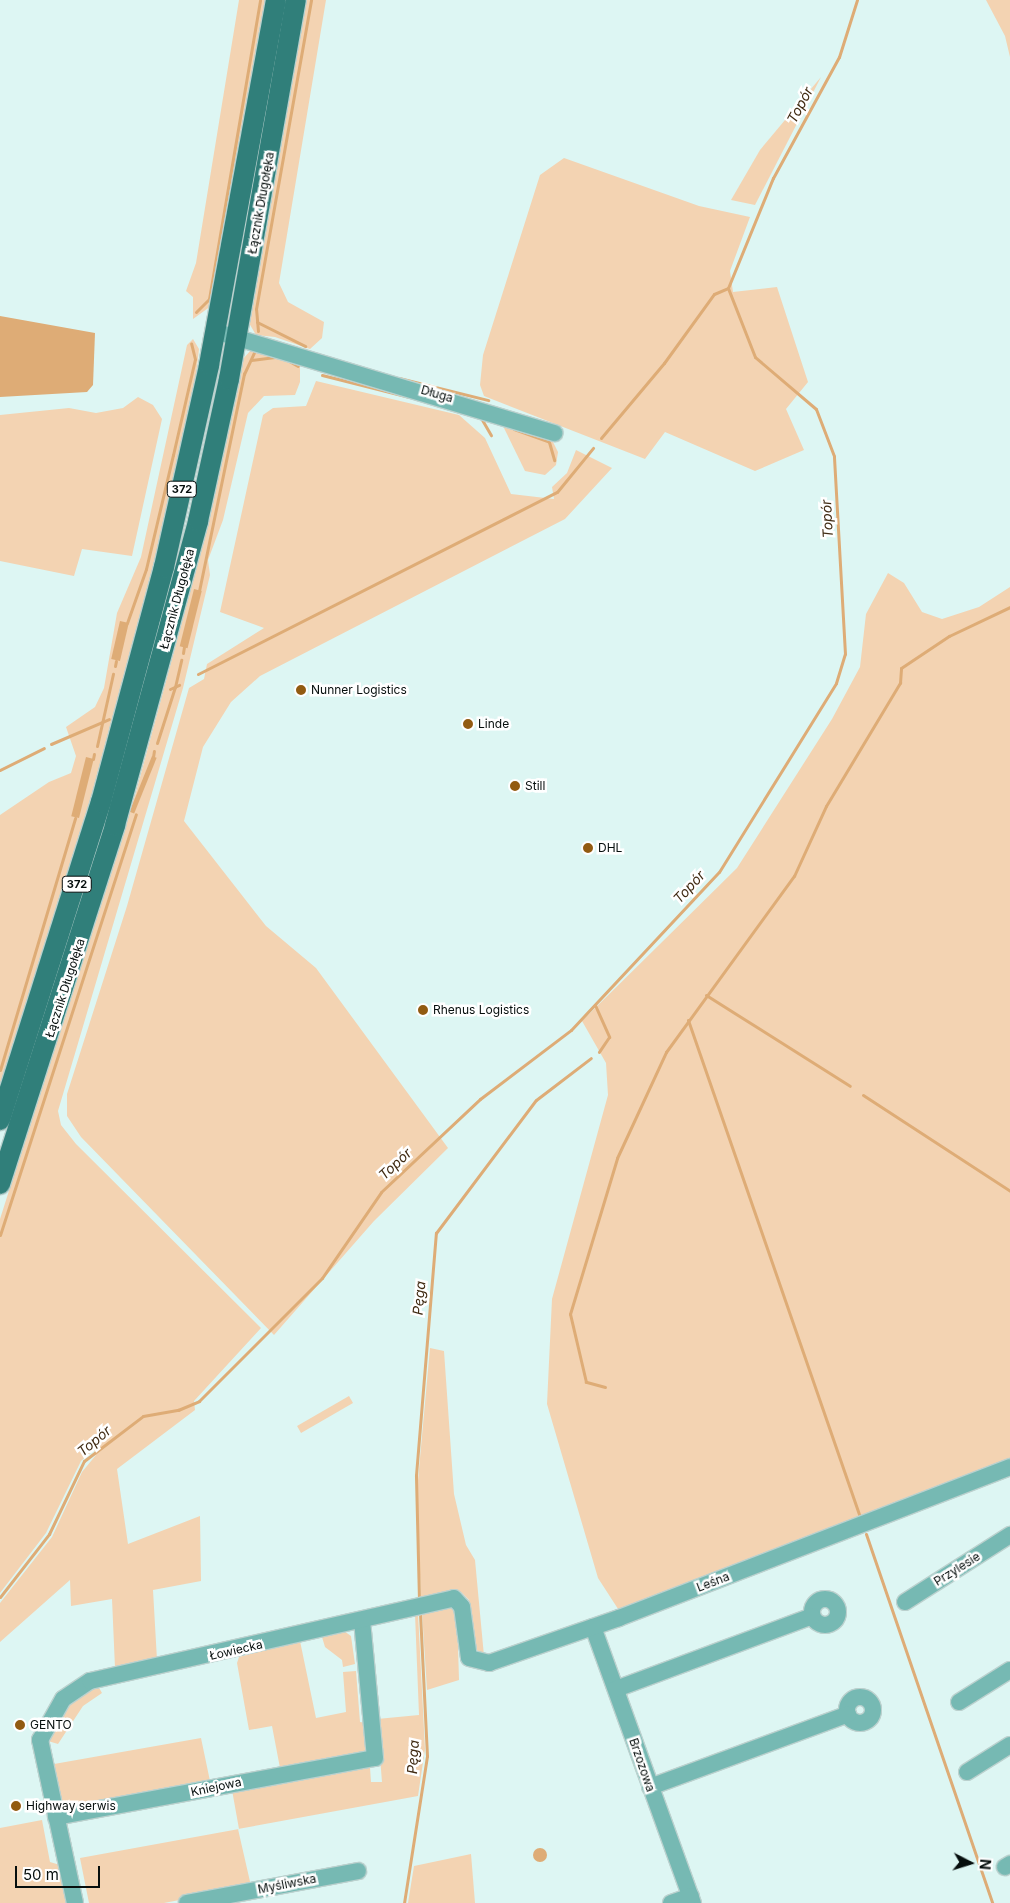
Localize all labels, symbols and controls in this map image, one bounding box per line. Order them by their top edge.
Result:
water label: Topór [784,84,816,126]
street label: Łącznik Długołęka [245,151,277,255]
street label: Długa [419,383,455,405]
road number: 372 [166,480,198,498]
water label: Topór [818,499,836,539]
street label: Łącznik Długołęka [157,547,197,651]
place label: Nunner Logistics [311,683,407,697]
marker: Nunner Logistics [295,684,307,696]
place label: Linde [478,717,509,731]
marker: Linde [462,718,474,730]
place label: Still [525,779,545,793]
marker: Still [509,780,521,792]
place label: DHL [598,841,622,855]
marker: DHL [582,842,594,854]
water label: Topór [670,867,708,907]
road number: 372 [61,876,93,892]
street label: Łącznik Długołęka [42,937,88,1039]
place label: Rhenus Logistics [433,1003,529,1017]
marker: Rhenus Logistics [417,1004,429,1016]
water label: Topór [375,1145,415,1183]
water label: Pęga [409,1280,429,1316]
water label: Topór [74,1422,114,1460]
street label: Przylesie [931,1549,983,1589]
street label: Leśna [695,1569,731,1595]
street label: Łowiecka [208,1637,264,1663]
place label: GENTO [30,1718,72,1732]
marker: GENTO [14,1719,26,1731]
street label: Brzozowa [626,1736,658,1794]
water label: Pęga [404,1740,422,1774]
street label: Kniejowa [189,1775,243,1799]
place label: Highway serwis [26,1799,116,1813]
marker: Highway serwis [10,1800,22,1812]
north arrow [945,1838,995,1888]
scale bar [18,1856,102,1888]
text: N [977,1858,994,1870]
text: 50 m [23,1865,59,1884]
street label: Myśliwska [257,1871,317,1897]

